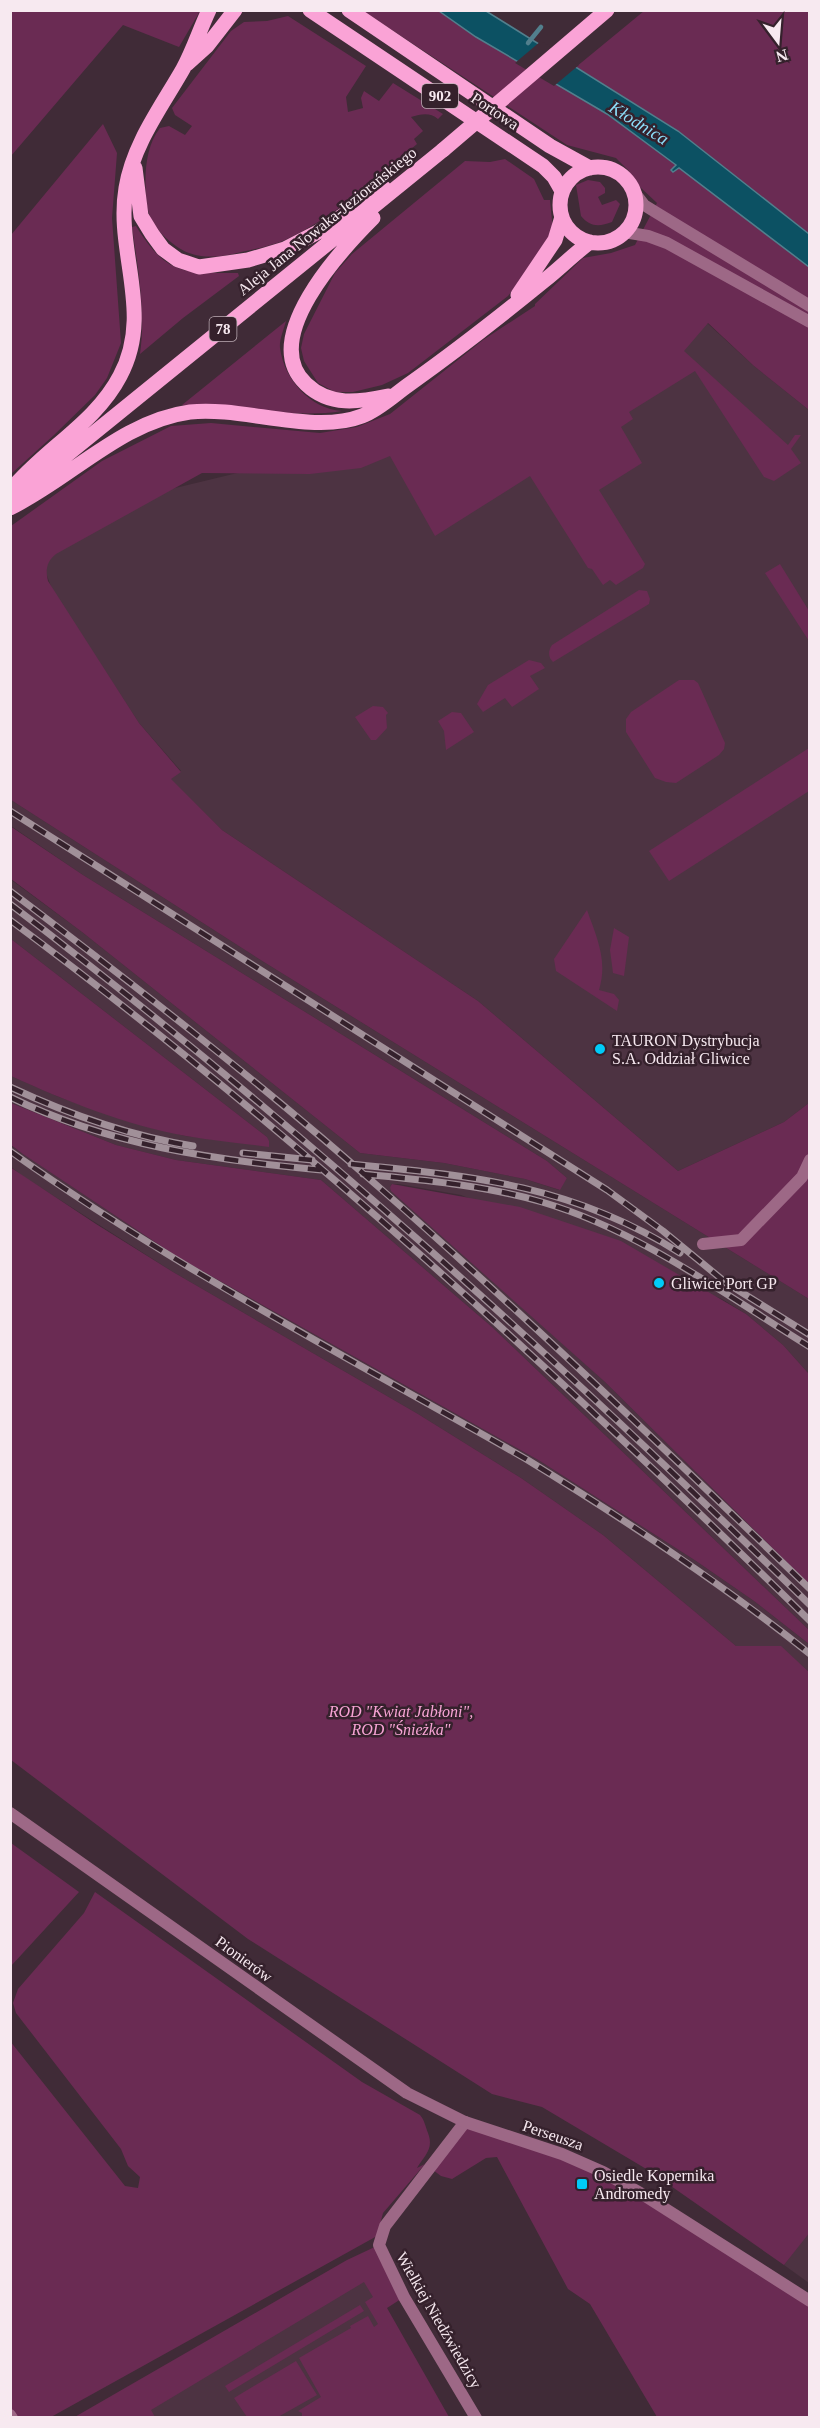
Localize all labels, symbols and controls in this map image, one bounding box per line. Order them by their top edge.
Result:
north arrow [748,12,808,72]
text: N [774,46,790,66]
road number: 902 [422,84,458,108]
street label: Portowa [468,89,522,133]
water label: Kłodnica [605,97,672,149]
street label: Aleja Jana Nowaka-Jeziorańskiego [234,144,420,299]
road number: 78 [210,317,236,341]
place label: TAURON Dystrybucja S.A. Oddział Gliwice [612,1032,760,1067]
marker: TAURON Dystrybucja S.A. Oddział Gliwice [593,1042,607,1056]
place label: Gliwice Port GP [671,1275,777,1292]
marker: Gliwice Port GP [652,1276,666,1290]
park label: ROD "Kwiat Jabłoni", ROD "Śnieżka" [328,1703,473,1738]
street label: Pionierów [212,1933,276,1985]
street label: Perseusza [520,2117,586,2153]
place label: Osiedle Kopernika Andromedy [594,2167,714,2203]
marker: Osiedle Kopernika Andromedy [575,2177,589,2191]
street label: Wielkiej Niedźwiedzicy [392,2249,485,2392]

